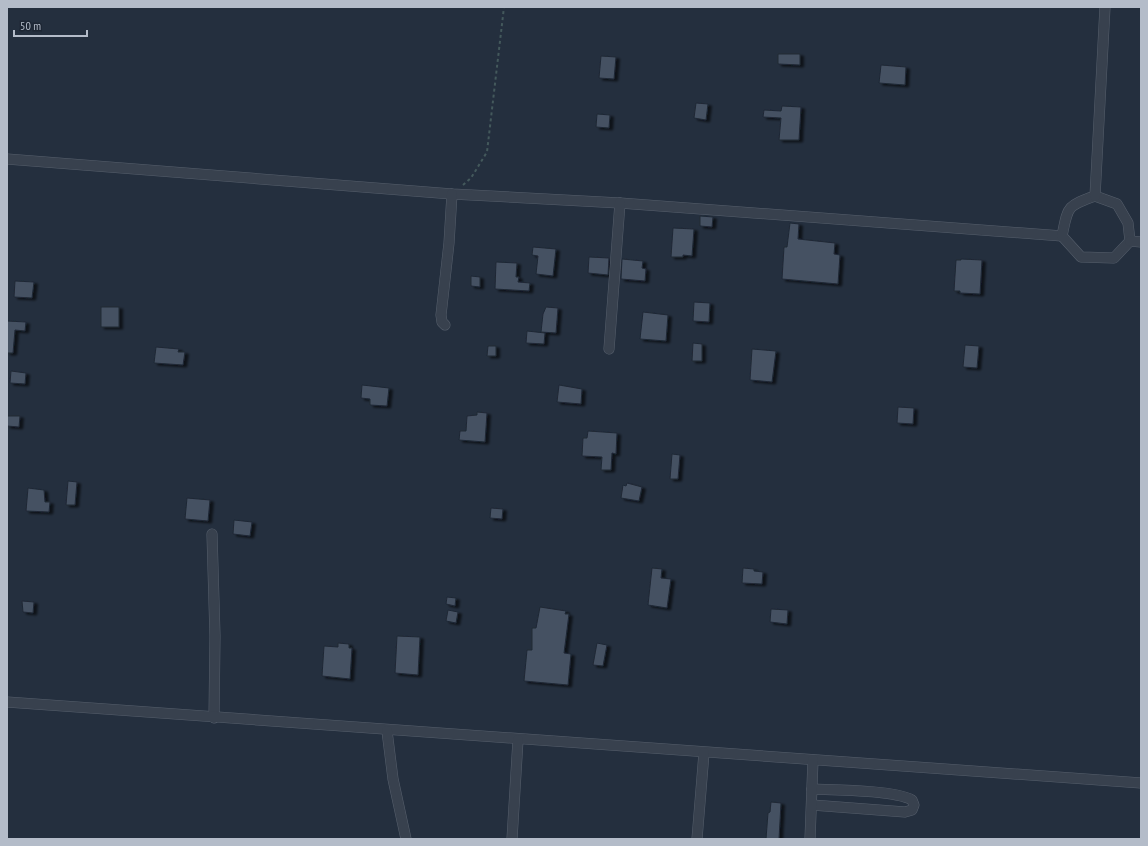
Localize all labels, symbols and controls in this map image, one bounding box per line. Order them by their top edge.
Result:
scale bar [14,12,87,38]
text: 50 m [20,18,41,33]

